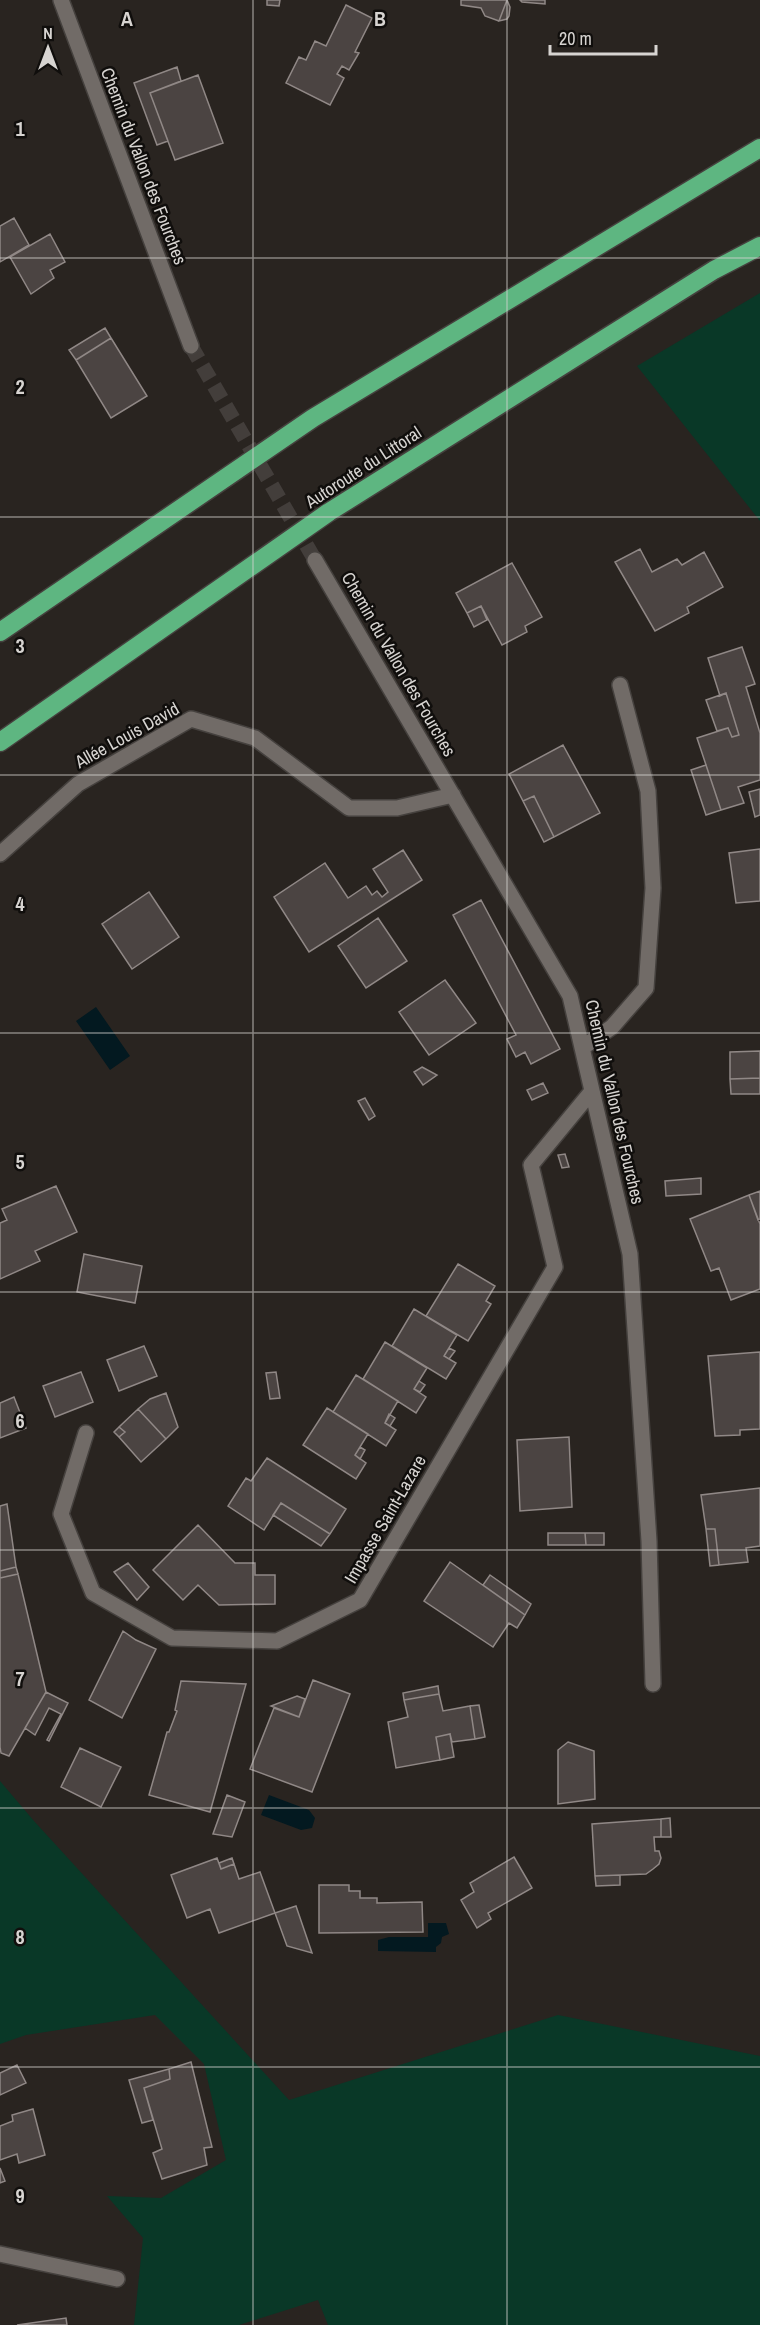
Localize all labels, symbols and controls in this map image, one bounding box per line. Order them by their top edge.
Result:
text: A [121,5,133,32]
text: B [374,5,386,32]
north arrow [18,18,78,78]
scale bar [550,18,656,56]
text: N [43,22,53,44]
text: 20 m [559,26,592,51]
street label: Chemin du Vallon des Fourches [95,64,193,268]
text: 1 [15,115,25,142]
text: 2 [15,373,25,400]
street label: Autoroute du Littoral [299,420,426,514]
street label: Chemin du Vallon des Fourches [336,567,462,761]
text: 3 [15,632,25,659]
street label: Allée Louis David [69,696,184,774]
text: 4 [15,890,25,917]
street label: Chemin du Vallon des Fourches [579,997,651,1207]
text: 5 [15,1148,25,1175]
text: 6 [15,1407,25,1434]
street label: Impasse Saint-Lazare [338,1450,432,1588]
text: 7 [15,1665,25,1692]
text: 8 [15,1923,25,1950]
text: 9 [15,2182,25,2209]

